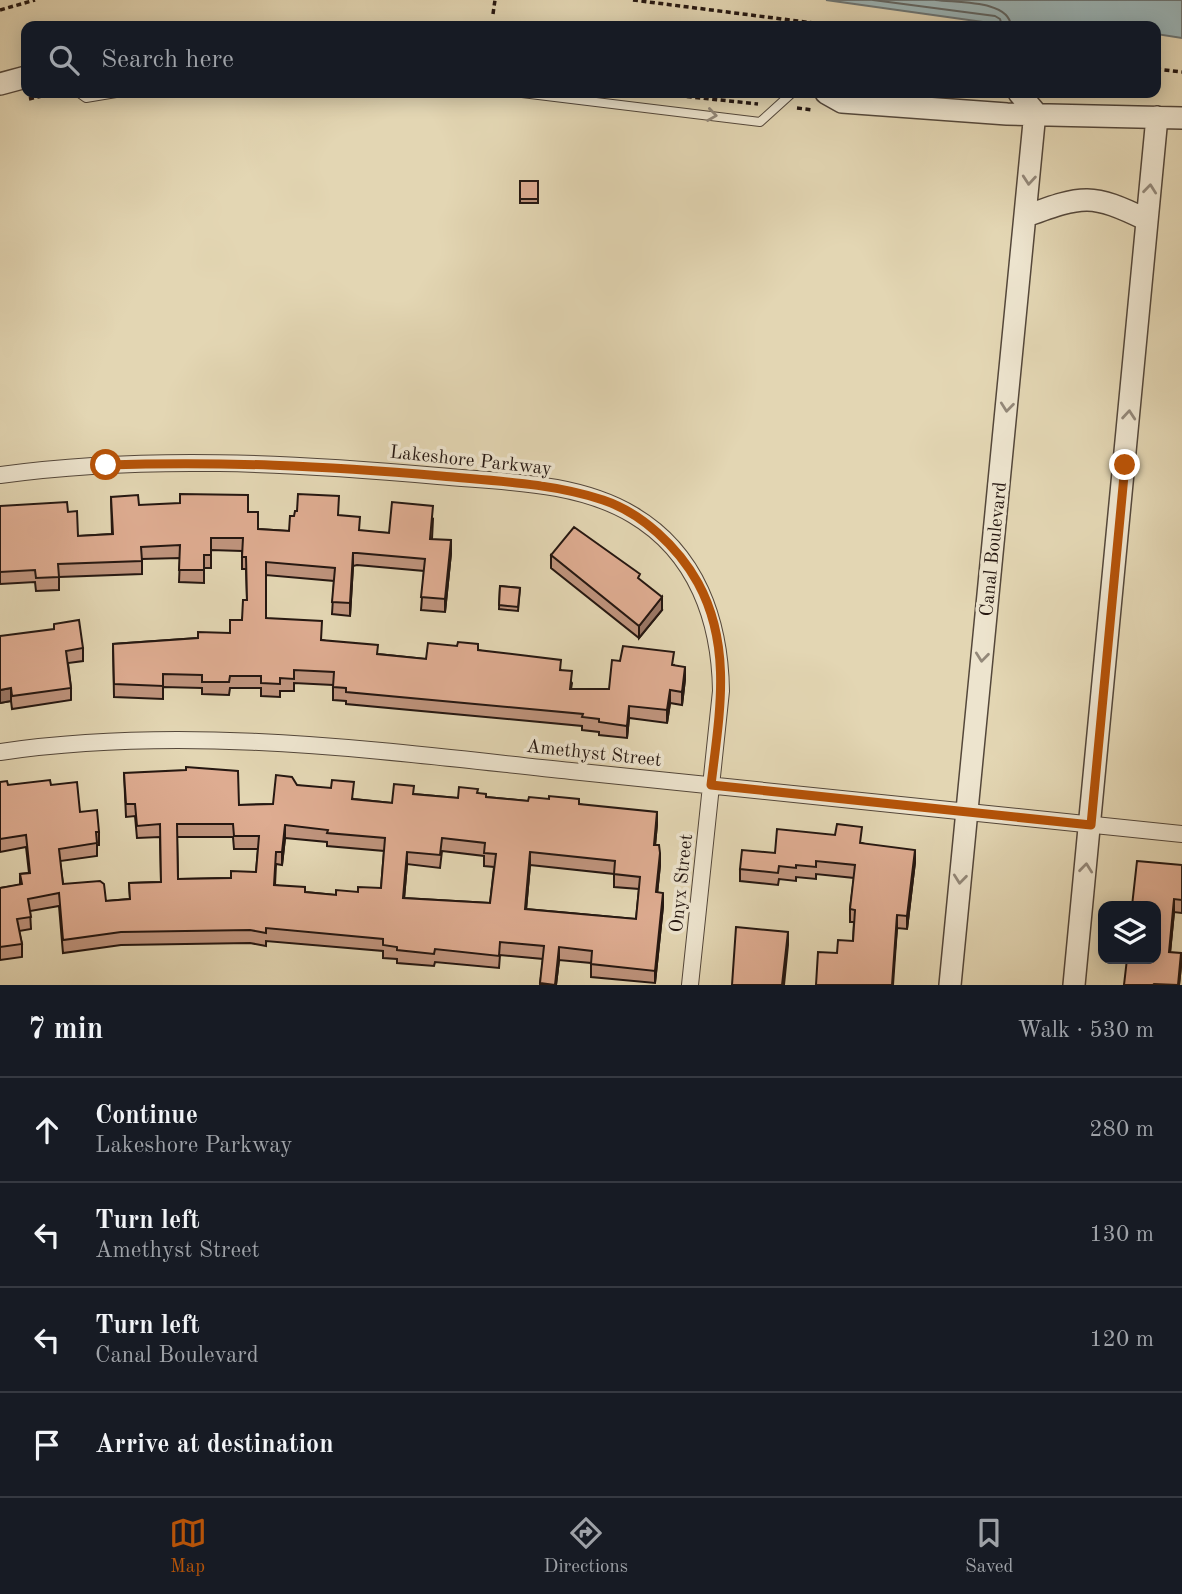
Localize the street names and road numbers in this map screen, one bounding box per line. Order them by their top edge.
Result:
street label: Lakeshore Parkway [389,444,553,479]
street label: Canal Boulevard [978,481,1011,618]
street label: Amethyst Street [525,738,662,771]
street label: Onyx Street [668,833,697,934]

